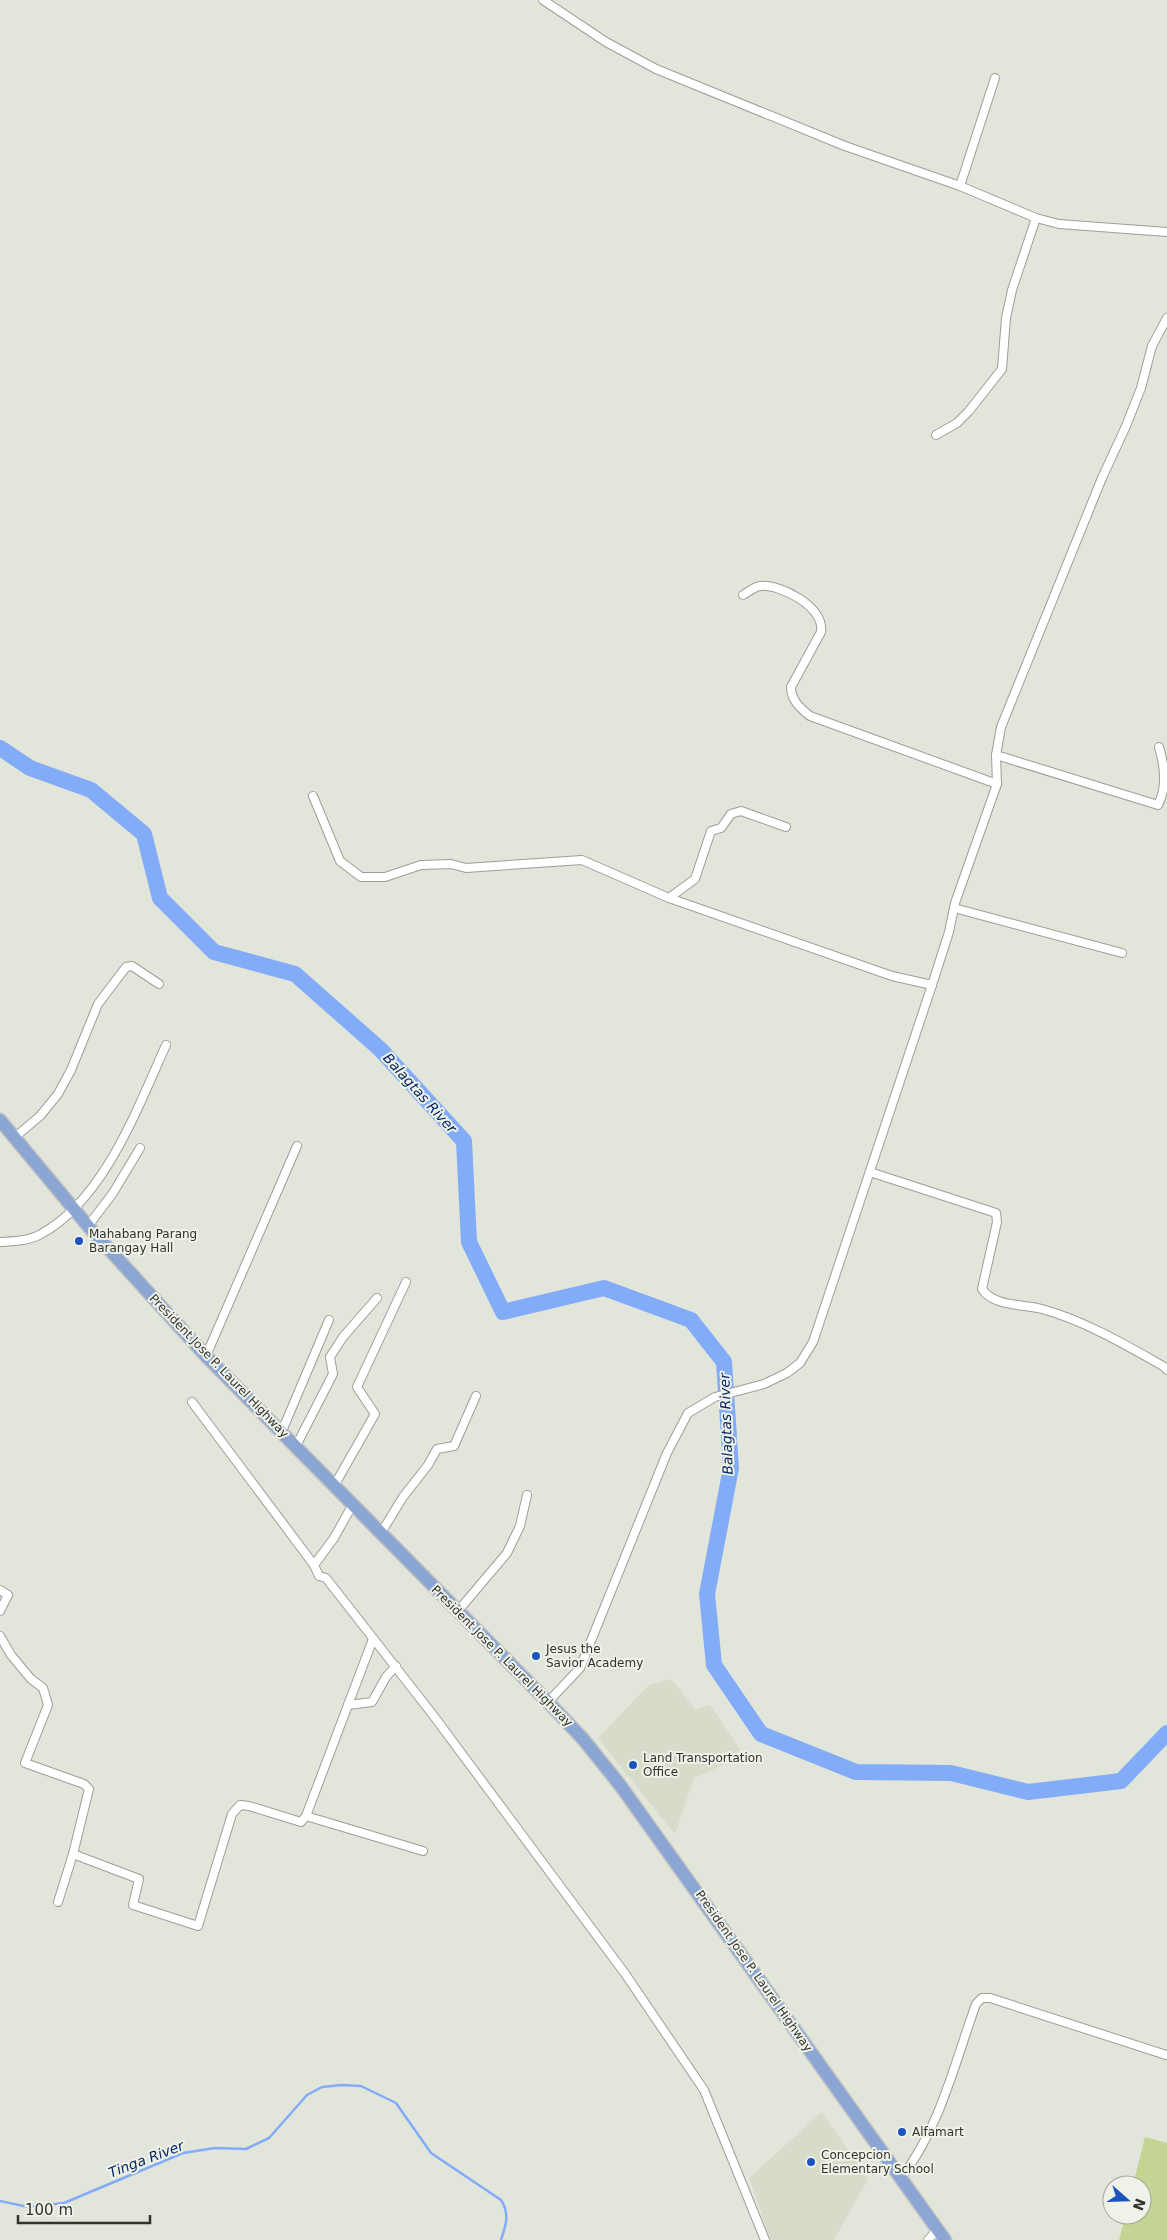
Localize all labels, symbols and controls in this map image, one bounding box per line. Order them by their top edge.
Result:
water label: Balagtas River [380,1050,461,1137]
place label: Mahabang Parang Barangay Hall [89,1227,197,1255]
marker: Mahabang Parang Barangay Hall [73,1235,85,1247]
street label: President Jose P. Laurel Highway [147,1291,291,1441]
water label: Balagtas River [716,1372,736,1475]
street label: President Jose P. Laurel Highway [429,1583,575,1729]
place label: Jesus the Savior Academy [545,1642,643,1670]
marker: Jesus the Savior Academy [530,1650,542,1662]
place label: Land Transportation Office [643,1751,763,1779]
marker: Land Transportation Office [627,1759,639,1771]
street label: President Jose P. Laurel Highway [693,1888,815,2054]
place label: Alfamart [912,2125,964,2139]
marker: Alfamart [896,2126,908,2138]
water label: Tinga River [106,2137,187,2181]
place label: Concepcion Elementary School [821,2148,934,2176]
marker: Concepcion Elementary School [805,2156,817,2168]
north arrow [1102,2175,1152,2225]
scale bar [18,2192,150,2224]
text: N [1130,2196,1149,2213]
text: 100 m [25,2201,73,2219]

